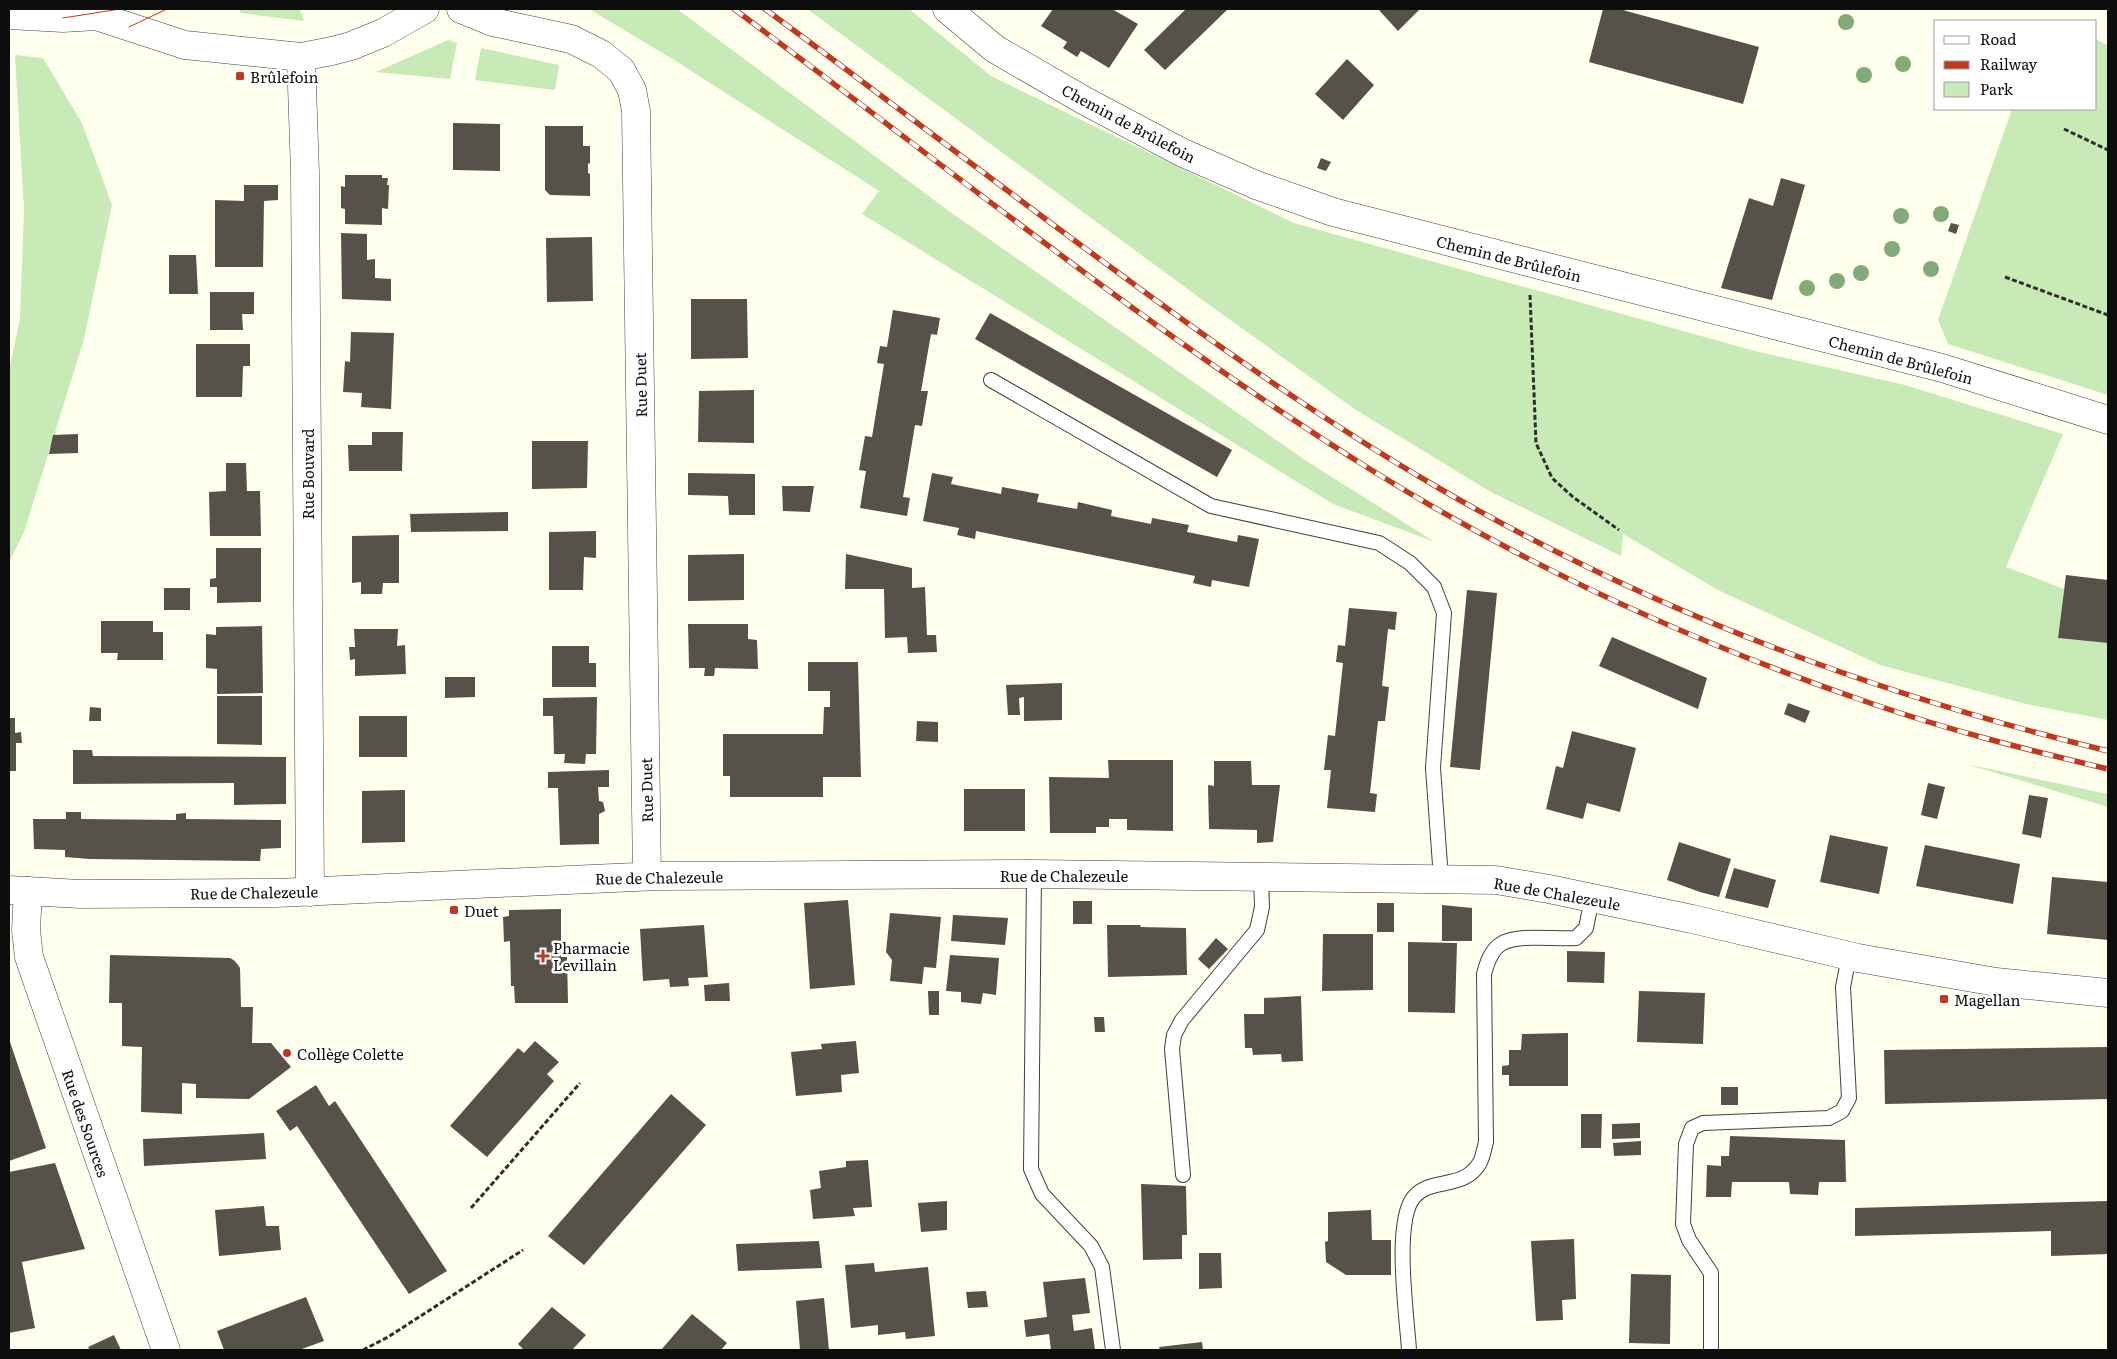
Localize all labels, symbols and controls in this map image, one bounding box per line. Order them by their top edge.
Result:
legend [1934,20,2097,110]
text: Road [1980,27,2016,50]
text: Railway [1980,52,2038,75]
place label: Brûlefoin [250,65,319,88]
marker: Brûlefoin [234,70,246,82]
text: Park [1980,77,2014,100]
street label: Chemin de Brûlefoin [1058,78,1200,168]
street label: Chemin de Brûlefoin [1434,229,1584,287]
street label: Chemin de Brûlefoin [1826,329,1976,389]
street label: Rue Duet [628,352,652,418]
street label: Rue Bouvard [296,429,319,519]
street label: Rue Duet [634,757,658,823]
street label: Rue de Chalezeule [595,864,724,890]
street label: Rue de Chalezeule [1000,864,1128,887]
street label: Rue de Chalezeule [1492,871,1622,916]
street label: Rue de Chalezeule [190,879,319,905]
place label: Duet [464,899,499,922]
marker: Duet [448,904,460,916]
place label: Pharmacie Levillain [553,936,630,976]
marker: Pharmacie Levillain [537,950,549,962]
place label: Magellan [1954,988,2020,1011]
marker: Magellan [1938,993,1950,1005]
place label: Collège Colette [297,1042,404,1065]
marker: Collège Colette [281,1047,293,1059]
street label: Rue des Sources [57,1066,115,1180]

